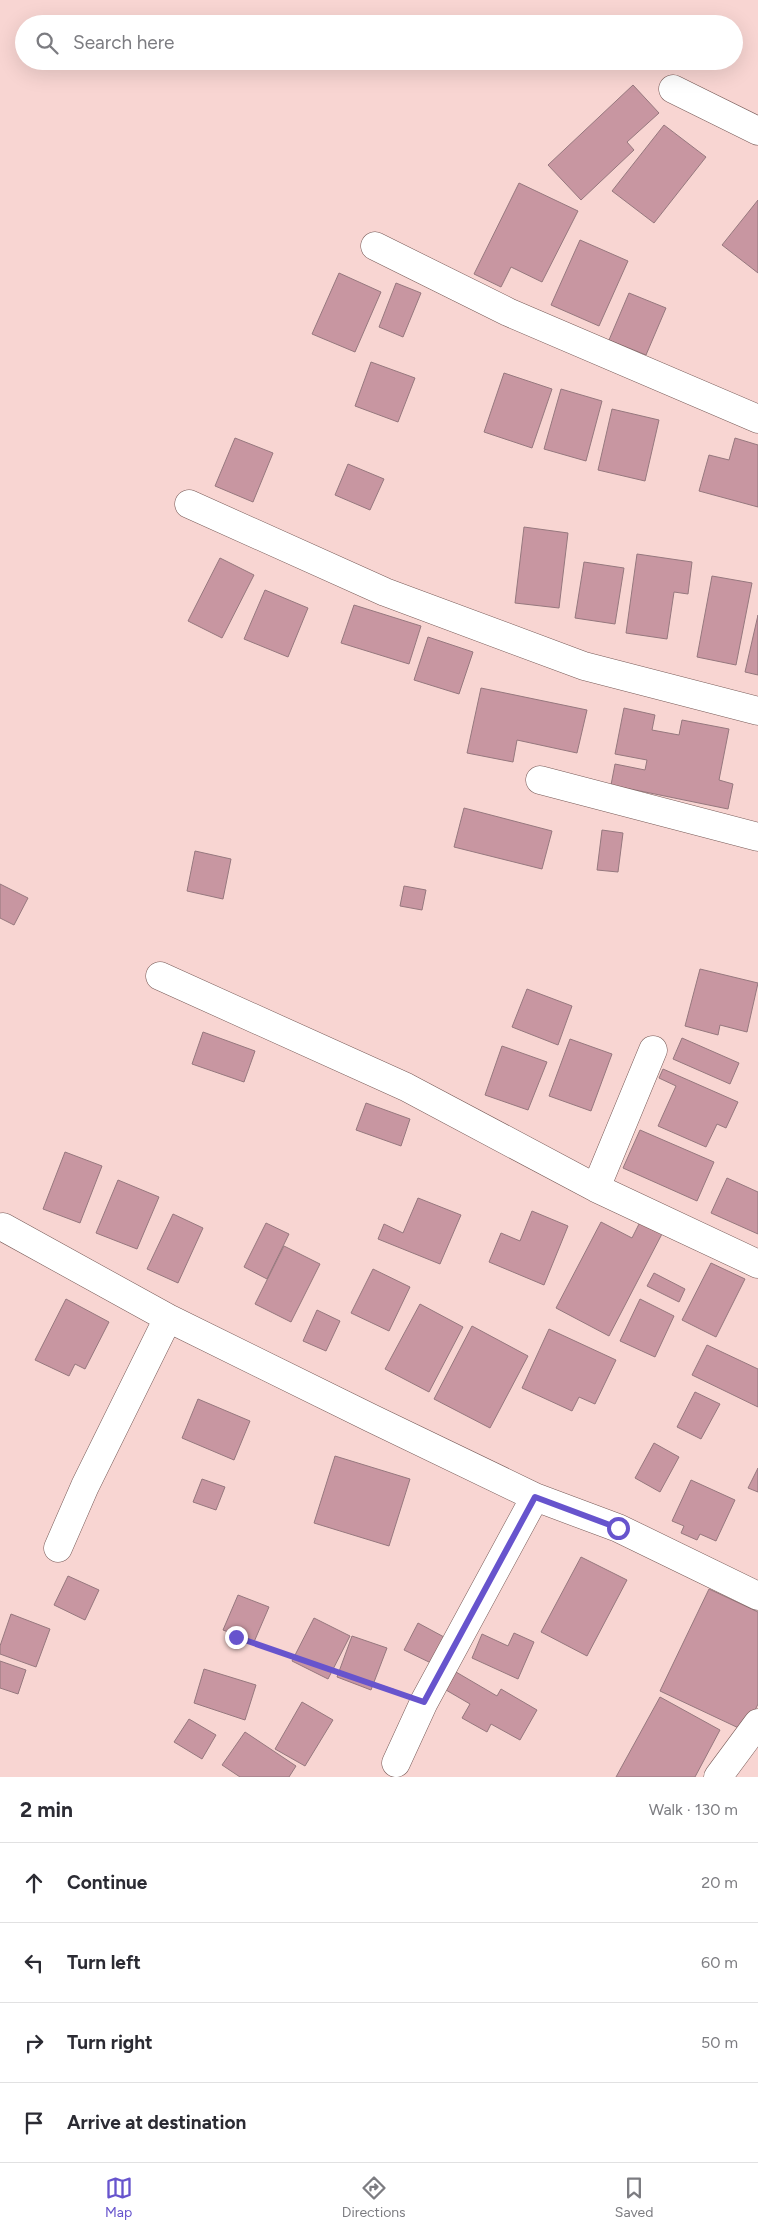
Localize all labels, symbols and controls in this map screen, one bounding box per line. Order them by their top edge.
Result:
search box [15,15,743,70]
icon: search [33,29,61,57]
text: Search here [73,31,175,54]
route start [607,1517,630,1540]
route end [225,1626,248,1649]
text: 2 min [20,1797,73,1822]
text: Walk · 130 m [649,1800,738,1819]
icon: ahead [20,1869,48,1897]
text: Continue [67,1871,147,1894]
text: 20 m [701,1873,738,1892]
icon: left [20,1949,48,1977]
text: Turn left [67,1951,141,1974]
text: 60 m [701,1953,738,1972]
icon: right [20,2029,48,2057]
text: Turn right [67,2031,153,2054]
text: 50 m [701,2033,738,2052]
icon: arrive [20,2109,48,2137]
text: Arrive at destination [67,2111,246,2134]
tab: Map [105,2174,133,2221]
tab: Directions [342,2174,406,2221]
tab: Saved [615,2174,653,2221]

